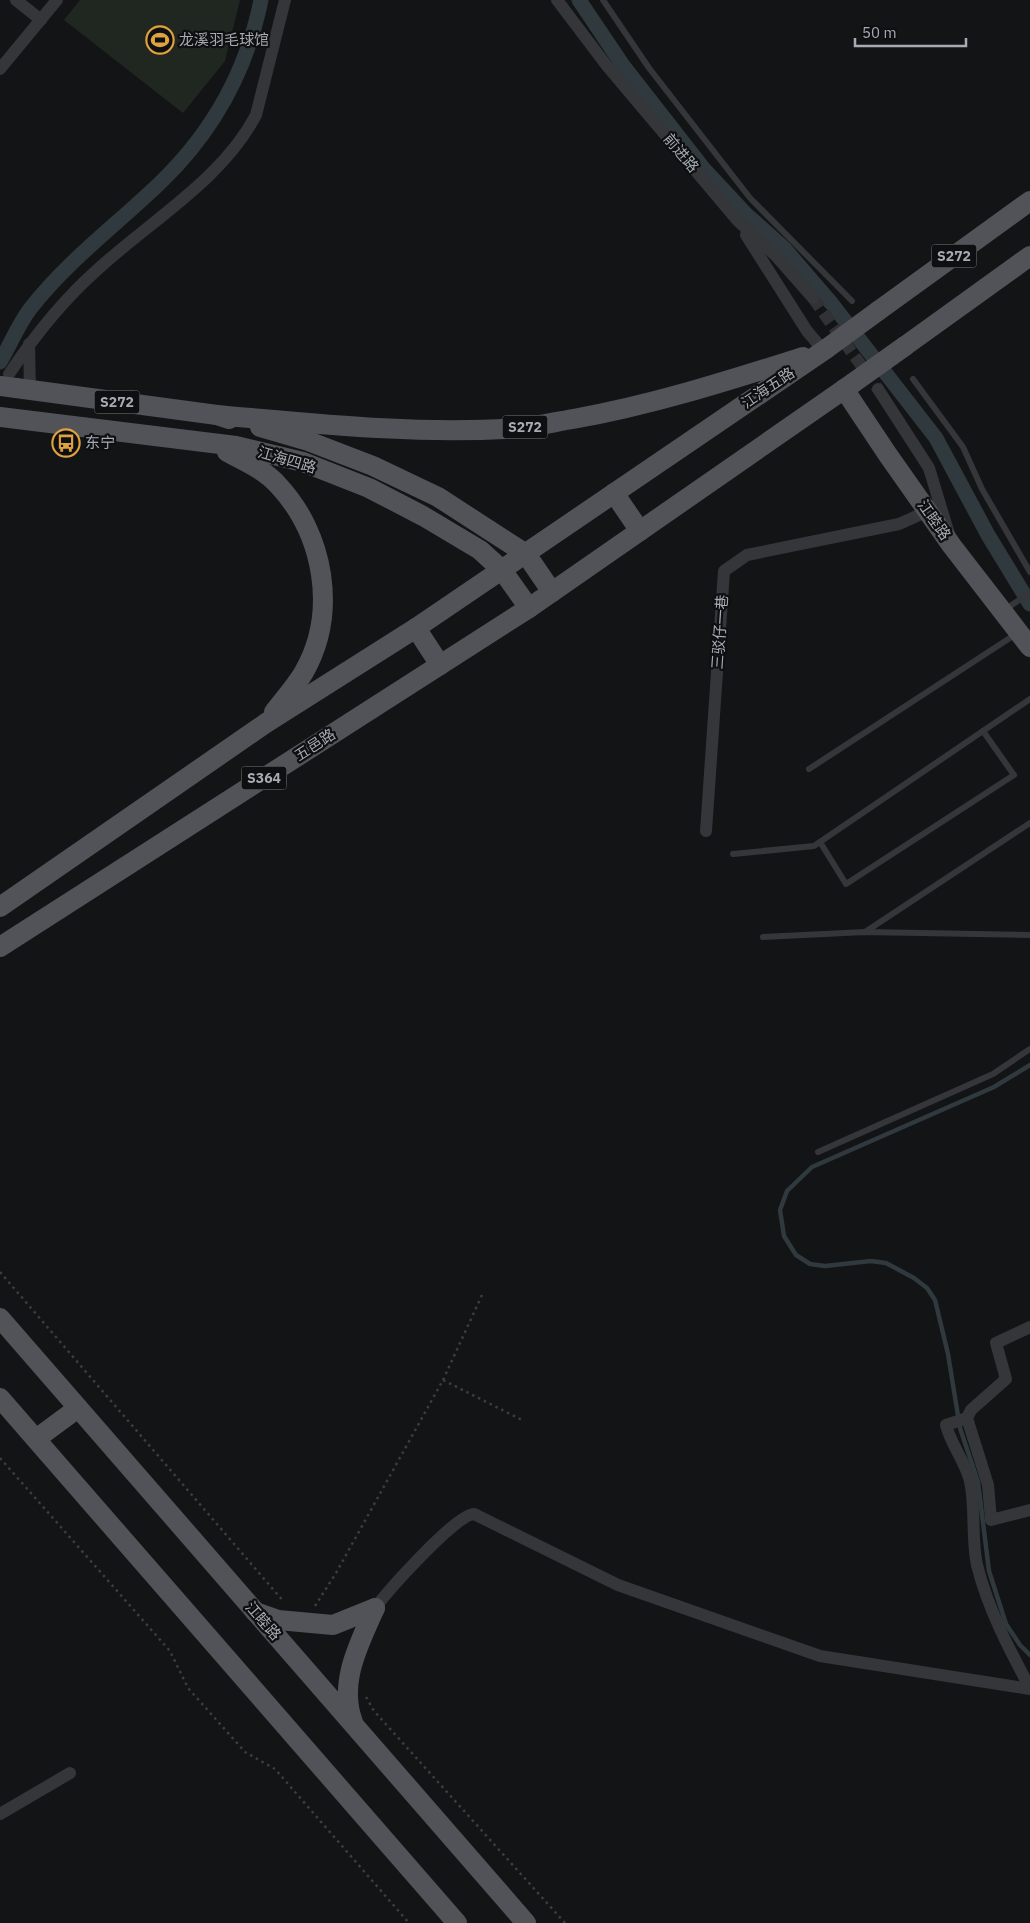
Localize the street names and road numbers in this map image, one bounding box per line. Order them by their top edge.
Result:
street label: 前进路 [660,129,703,176]
road number: S272 [932,245,976,268]
street label: 江海五路 [738,363,798,412]
road number: S272 [94,391,140,414]
road number: S272 [502,416,548,438]
street label: 江海四路 [256,442,319,477]
street label: 江睦路 [914,496,955,544]
street label: 三驳仔一巷 [707,594,732,670]
street label: 五邑路 [291,724,339,765]
road number: S364 [242,766,286,790]
street label: 江睦路 [241,1597,285,1644]

